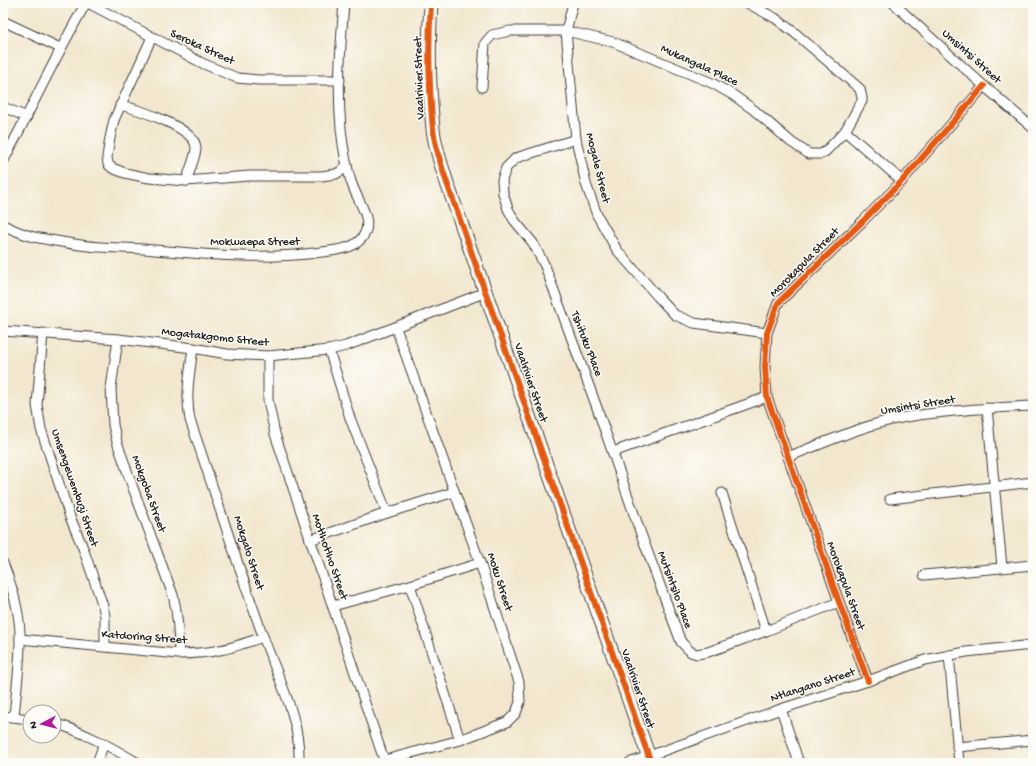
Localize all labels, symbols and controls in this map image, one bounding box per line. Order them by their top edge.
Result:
street label: Seroka Street [168,27,237,69]
street label: Umsintsi Street [938,27,1004,88]
street label: Vaalrivier Street [412,35,428,121]
street label: Mukangala Place [658,42,741,90]
street label: Mogale Street [582,132,613,206]
street label: Morokapula Street [767,224,844,301]
street label: Mokwaepa Street [210,236,301,250]
street label: Tshituku Place [567,309,605,379]
street label: Mogatakgomo Street [161,325,270,351]
street label: Vaalrivier Street [510,341,550,425]
street label: Umsintsi Street [880,393,957,419]
street label: Umsengewembuzi Street [47,427,101,550]
street label: Mokgoba Street [128,454,169,535]
street label: Motlhotlho Street [308,512,351,603]
street label: Mokgalo Street [229,514,267,593]
street label: Morokapula Street [823,540,868,633]
street label: Mutsintsilo Place [654,549,695,631]
street label: Moku Street [483,551,515,614]
street label: Katdoring Street [101,628,188,648]
street label: Vaalrivier Street [617,647,657,731]
street label: Ntlangano Street [769,665,858,706]
north arrow [22,704,62,744]
text: N [28,721,40,729]

